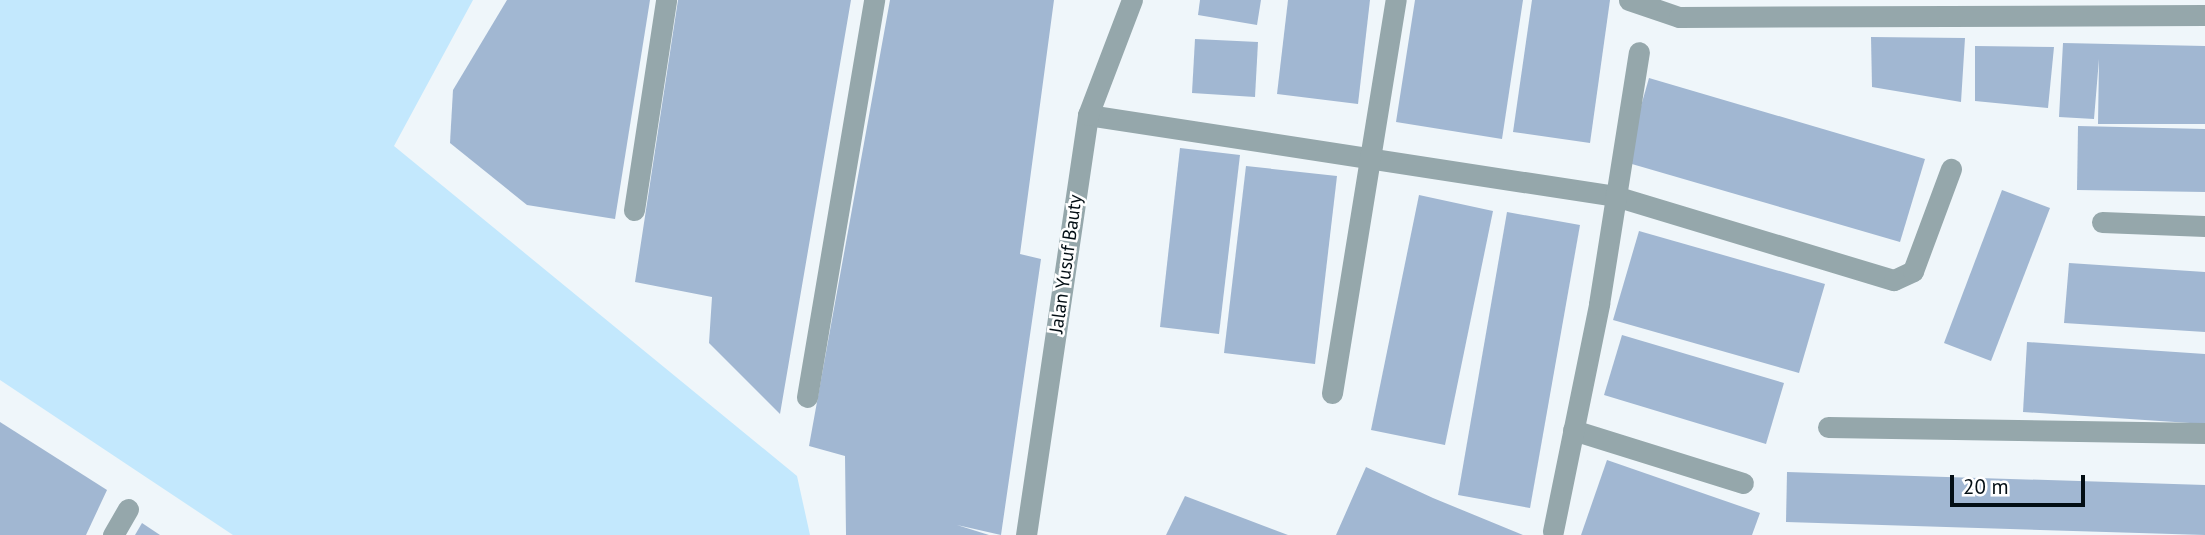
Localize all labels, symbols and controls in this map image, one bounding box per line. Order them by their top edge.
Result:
street label: Jalan Yusuf Bauty [1045,193,1087,335]
scale bar [1953,462,2088,506]
text: 20 m [1963,473,2009,500]

